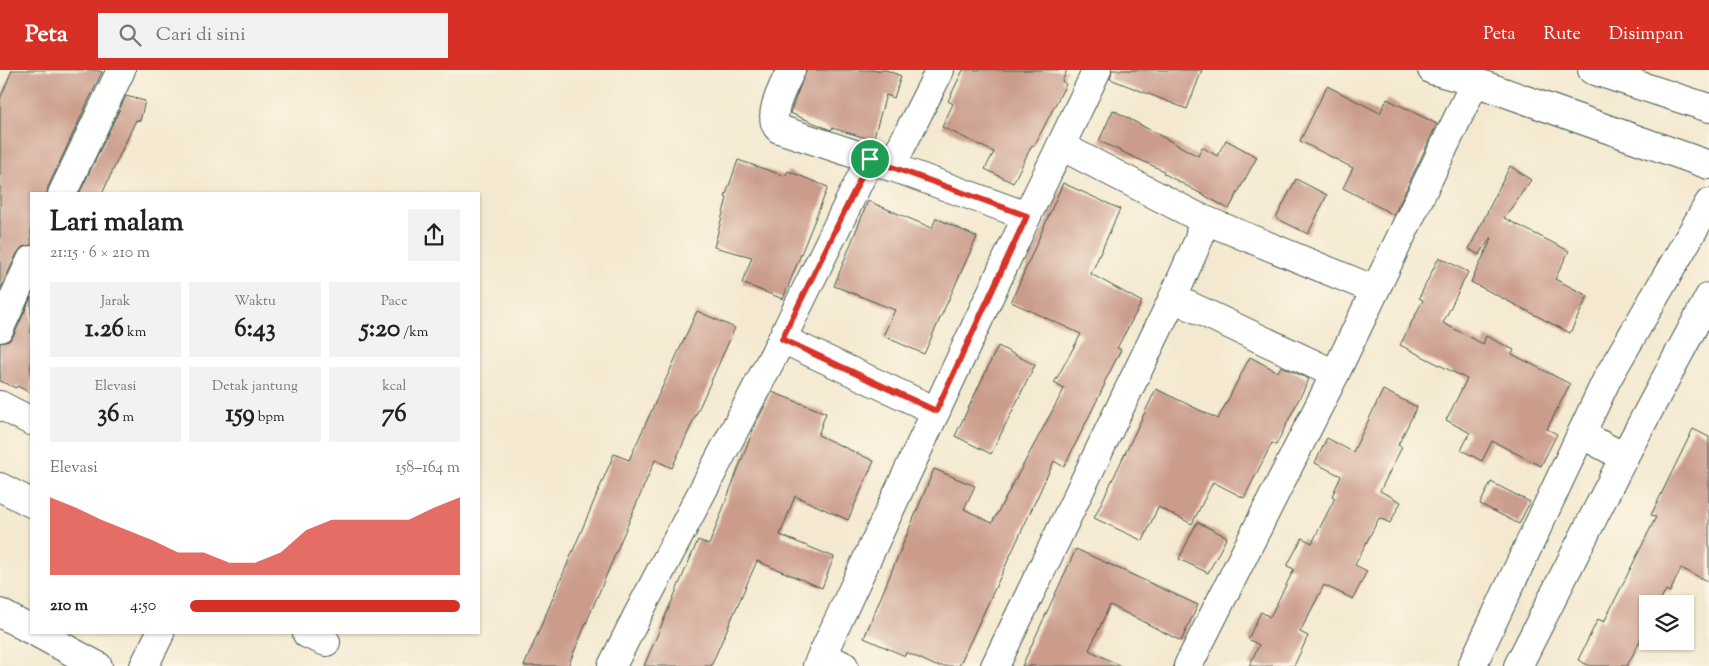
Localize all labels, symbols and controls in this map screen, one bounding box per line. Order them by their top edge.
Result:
search box [98,13,448,58]
text: Peta [25,18,68,52]
icon: search [116,21,144,49]
text: Cari di sini [156,22,246,49]
text: Peta [1483,22,1515,48]
text: Rute [1543,22,1581,48]
text: Disimpan [1609,22,1684,48]
pin [849,138,891,180]
icon: arrive [856,145,884,173]
text: Lari malam [50,203,184,243]
button: share [408,209,460,261]
text: 21:15 · 6 × 210 m [50,242,150,265]
text: Jarak [101,292,130,312]
text: Waktu [234,292,276,312]
text: Pace [381,292,408,312]
text: 1.26 [85,312,124,348]
text: 6:43 [234,312,276,348]
text: 5:20 [360,312,400,348]
text: km [124,323,146,343]
text: /km [400,323,428,343]
text: Elevasi [95,377,137,397]
text: Detak jantung [212,377,298,397]
text: kcal [382,377,406,397]
text: 36 [97,397,120,433]
text: 159 [225,397,255,433]
text: 76 [382,397,407,433]
text: m [120,408,134,428]
text: bpm [255,408,285,428]
text: Elevasi [50,457,98,480]
text: 158–164 m [395,457,460,480]
text: 210 m [50,595,88,618]
text: 4:50 [130,595,156,618]
map controls [1639,595,1694,650]
button: layers [1639,595,1694,650]

